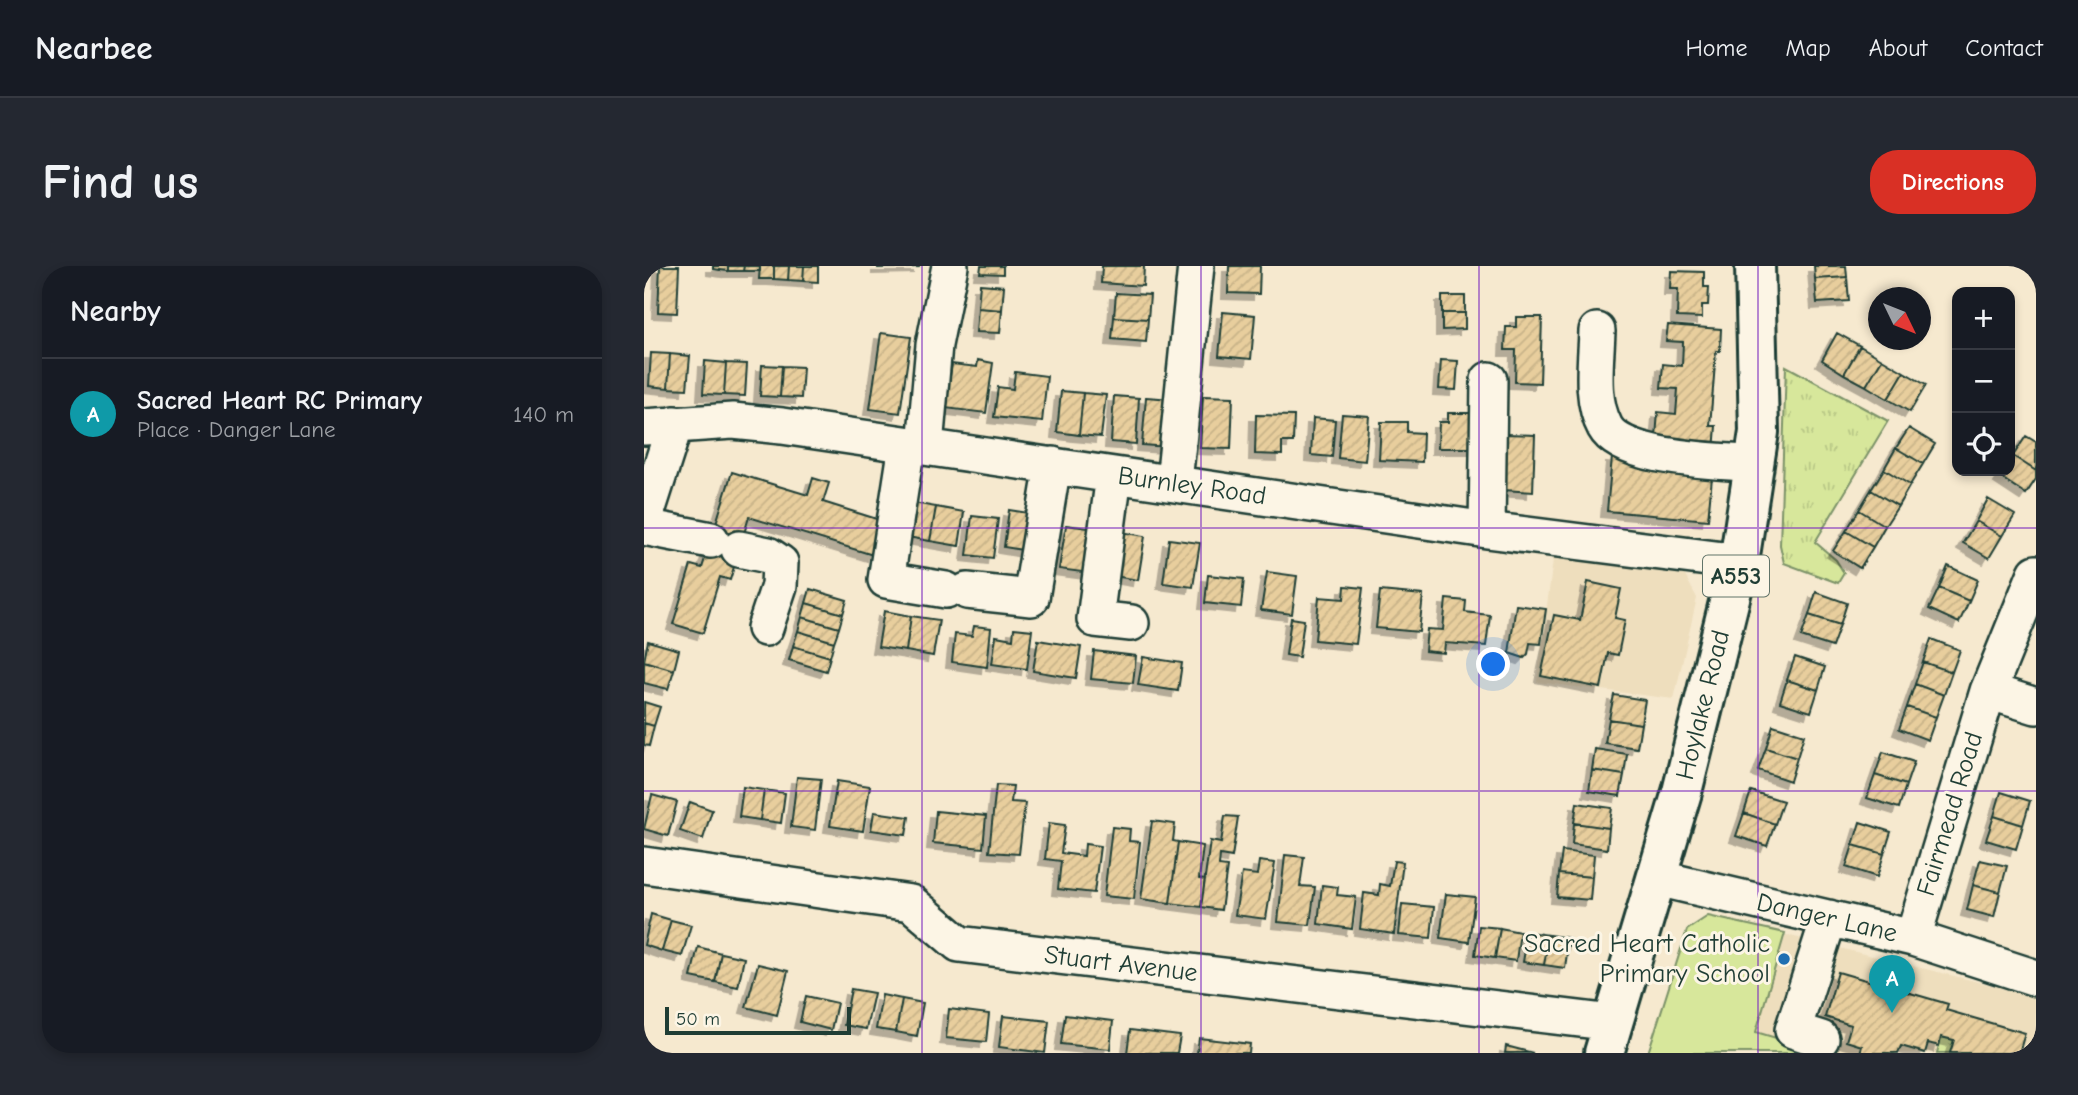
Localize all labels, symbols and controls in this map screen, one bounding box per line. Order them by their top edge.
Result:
text: Nearbee [35,29,153,67]
text: Home [1686,34,1747,62]
text: Map [1785,34,1831,62]
text: About [1869,34,1927,62]
text: Contact [1965,34,2043,62]
button: Directions [1870,150,2036,214]
text: Find us [42,154,198,210]
north arrow [1868,287,1931,350]
map controls [1952,287,2015,476]
button: + [1952,287,2015,350]
text: Nearby [70,294,161,329]
button: − [1952,350,2015,413]
text: Sacred Heart RC Primary [137,386,422,416]
text: A [87,401,99,428]
text: 140 m [513,401,574,428]
button: locate [1952,413,2015,476]
text: Place · Danger Lane [137,416,336,443]
street label: Burnley Road [1116,461,1268,511]
road number: A553 [1703,556,1769,596]
street label: Hoylake Road [1670,627,1736,783]
your location [1476,647,1510,681]
street label: Fairmead Road [1911,728,1989,900]
street label: Danger Lane [1754,887,1900,949]
place label: Sacred Heart Catholic Primary School [1524,929,1770,989]
street label: Stuart Avenue [1043,940,1199,988]
marker: Sacred Heart Catholic Primary School [1776,951,1792,967]
pin: A [1869,955,1915,1013]
scale bar [665,1004,850,1036]
text: 50 m [676,1008,720,1030]

